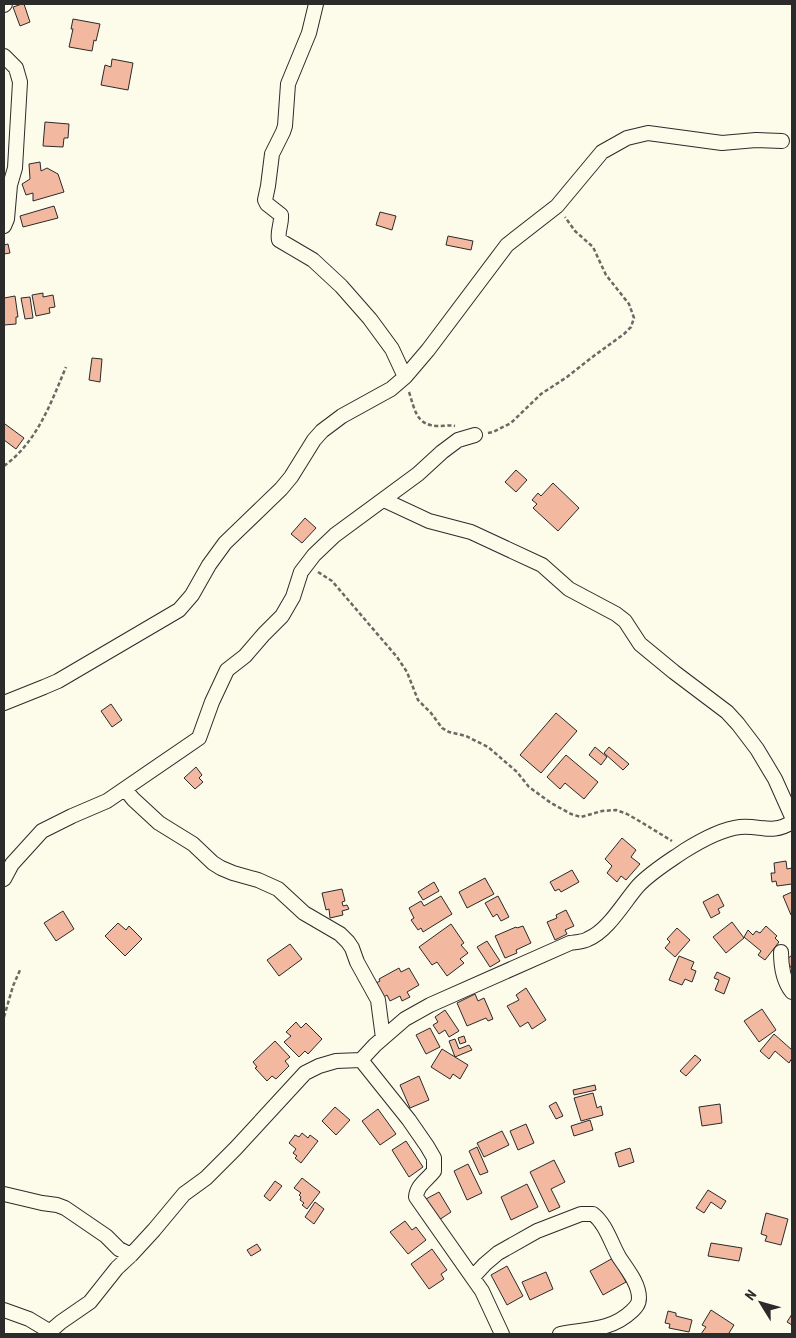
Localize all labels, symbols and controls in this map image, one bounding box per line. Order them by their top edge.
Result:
north arrow [736,1278,786,1328]
text: N [742,1287,760,1303]

